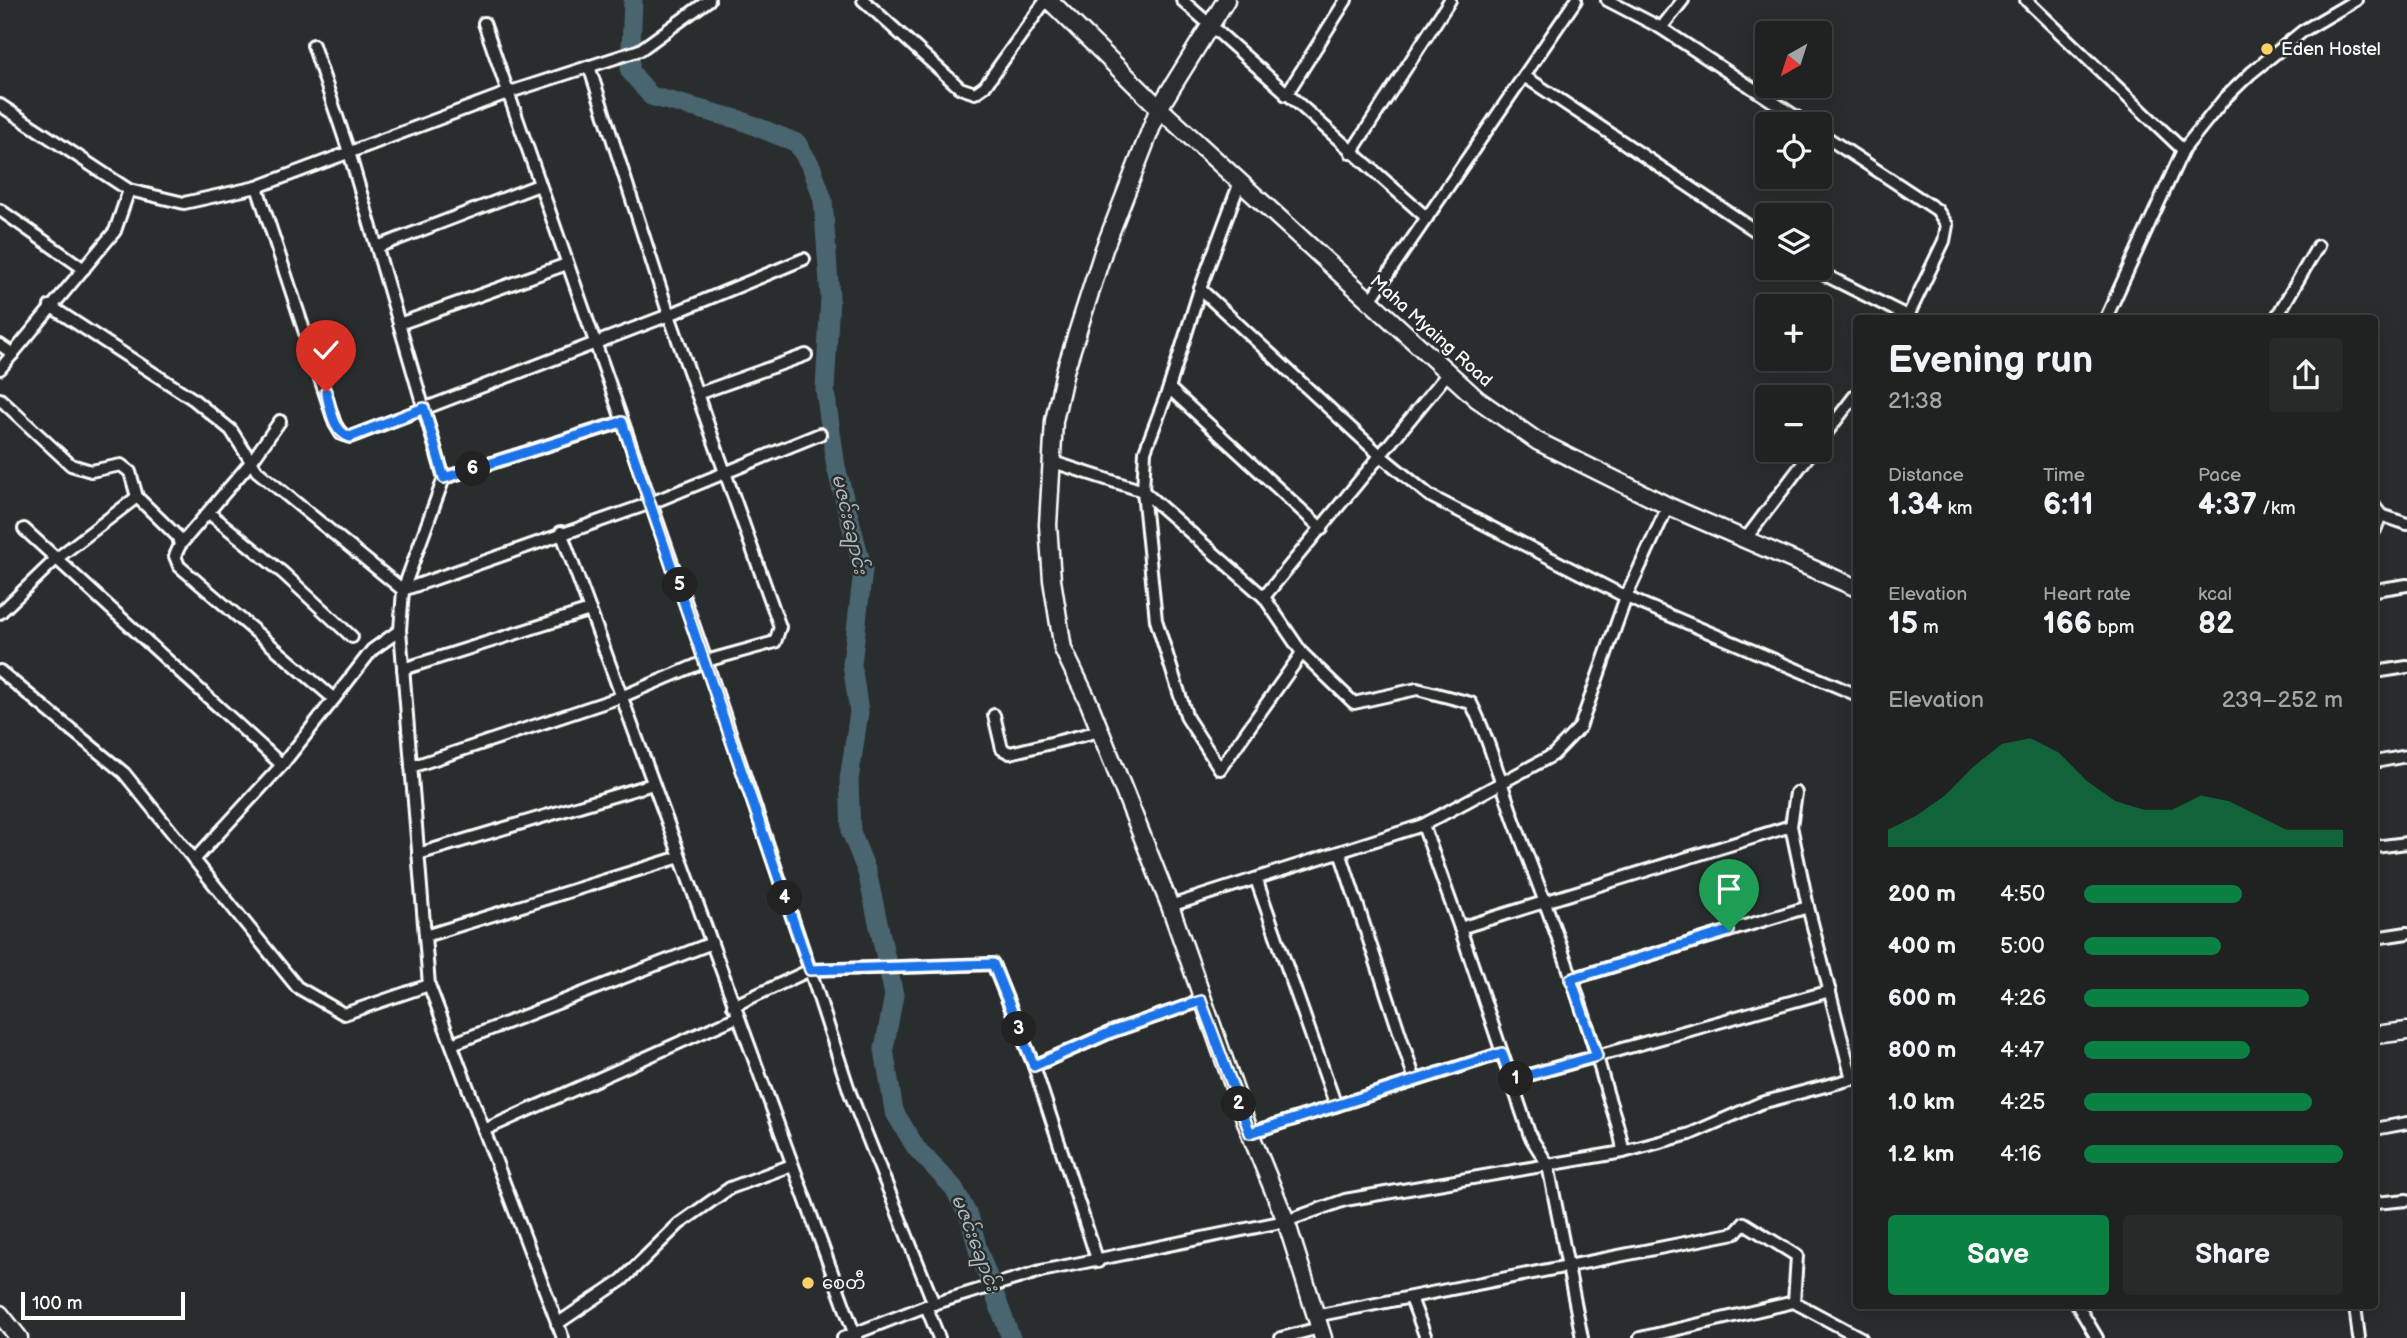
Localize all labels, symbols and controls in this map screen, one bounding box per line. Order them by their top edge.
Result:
north arrow [1755,21,1832,98]
map controls [1755,21,1832,462]
place label: Eden Hostel [2281,39,2381,60]
marker: Eden Hostel [2259,41,2275,57]
button: locate [1755,112,1832,189]
button: layers [1755,203,1832,280]
street label: Maha Myaing Road [1366,271,1496,391]
button: + [1755,294,1832,371]
pin [296,320,356,392]
icon: check [307,331,345,369]
text: Evening run [1888,338,2093,383]
button: share [2269,338,2343,412]
button: − [1755,385,1832,462]
text: 21:38 [1888,387,1942,415]
pin: 6 [456,452,490,486]
text: 6 [467,457,478,480]
text: Distance [1888,464,1964,487]
text: Time [2043,464,2085,487]
text: Pace [2198,464,2241,487]
water label: မဇင်းချောင်း [823,471,875,578]
text: 1.34 [1888,487,1942,523]
text: 6:11 [2043,487,2094,523]
text: 4:37 [2198,487,2257,523]
text: km [1942,497,1973,520]
text: /km [2257,497,2296,520]
pin: 5 [662,568,698,602]
text: 5 [674,573,685,596]
text: Elevation [1888,583,1967,606]
text: Heart rate [2043,583,2131,606]
text: kcal [2198,583,2232,606]
text: 15 [1888,606,1918,642]
text: 166 [2043,606,2092,642]
text: 82 [2198,606,2234,642]
text: m [1918,616,1939,639]
text: bpm [2092,616,2135,639]
text: Elevation [1888,686,1984,714]
text: 239–252 m [2222,686,2343,714]
pin [1699,859,1759,931]
icon: arrive [1710,870,1748,908]
pin: 4 [768,880,802,916]
text: 200 m [1888,880,1956,908]
text: 4:50 [2000,880,2045,908]
text: 4 [779,886,790,909]
text: 400 m [1888,932,1956,960]
text: 5:00 [2000,932,2045,960]
text: 600 m [1888,984,1956,1012]
text: 4:26 [2000,984,2046,1012]
pin: 3 [1002,1012,1036,1046]
text: 3 [1013,1017,1024,1040]
text: 800 m [1888,1036,1956,1064]
text: 4:47 [2000,1036,2044,1064]
pin: 1 [1498,1062,1534,1096]
text: 1 [1512,1067,1520,1090]
pin: 2 [1222,1086,1256,1122]
text: 1.0 km [1888,1088,1955,1116]
text: 4:25 [2000,1088,2045,1116]
text: 2 [1233,1092,1244,1115]
text: 1.2 km [1888,1140,1954,1168]
text: 4:16 [2000,1140,2042,1168]
water label: မဇင်းချောင်း [943,1190,1007,1297]
button: Save [1888,1215,2109,1295]
button: Share [2123,1215,2343,1295]
place label: စေတီ [822,1269,866,1294]
marker: စေတီ [800,1275,816,1291]
scale bar [21,1289,186,1321]
text: 100 m [32,1292,83,1315]

